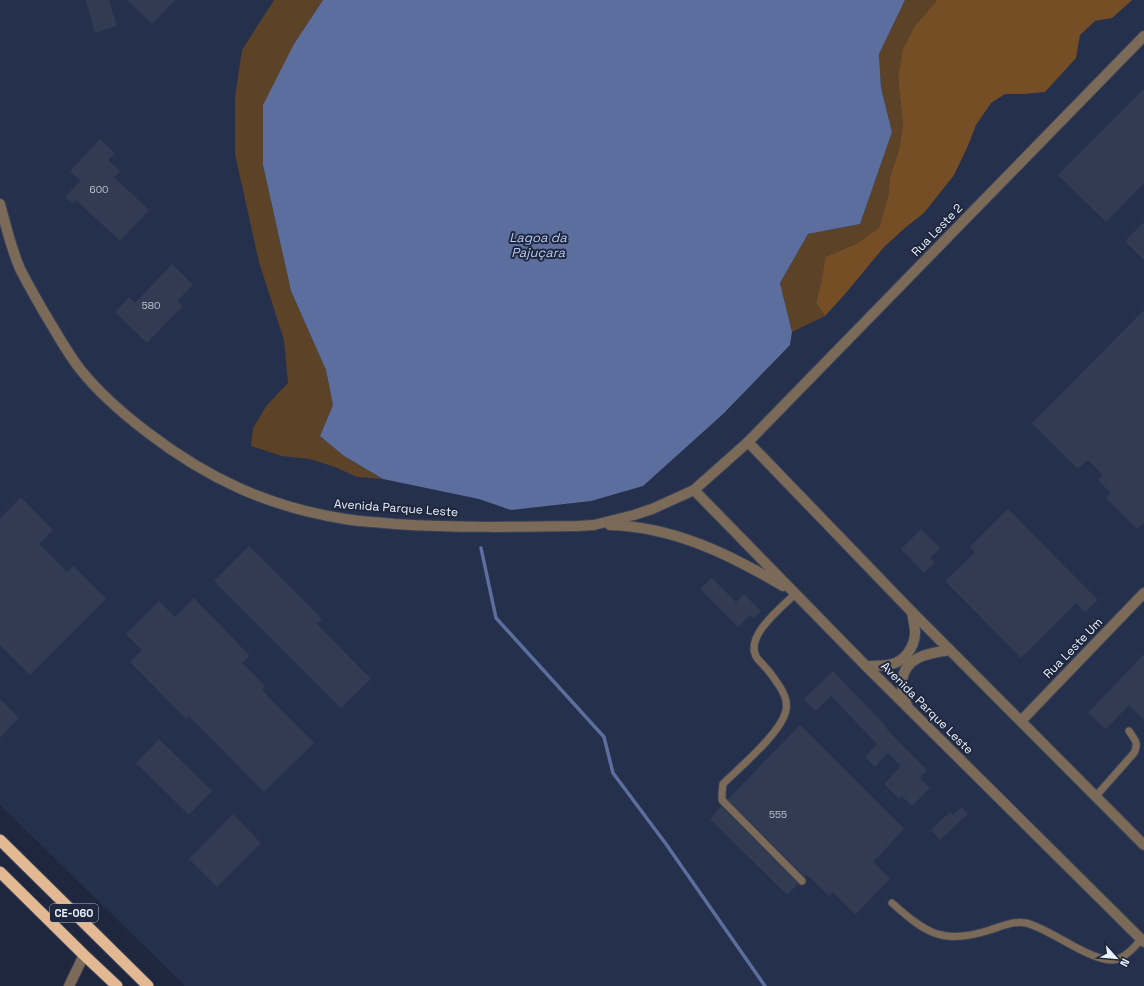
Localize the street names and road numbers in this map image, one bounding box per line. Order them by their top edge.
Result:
street label: Rua Leste 2 [908,200,966,260]
street label: Avenida Parque Leste [333,496,459,520]
street label: Rua Leste Um [1040,614,1106,682]
street label: Avenida Parque Leste [877,658,977,758]
road number: CE-060 [50,904,98,922]

